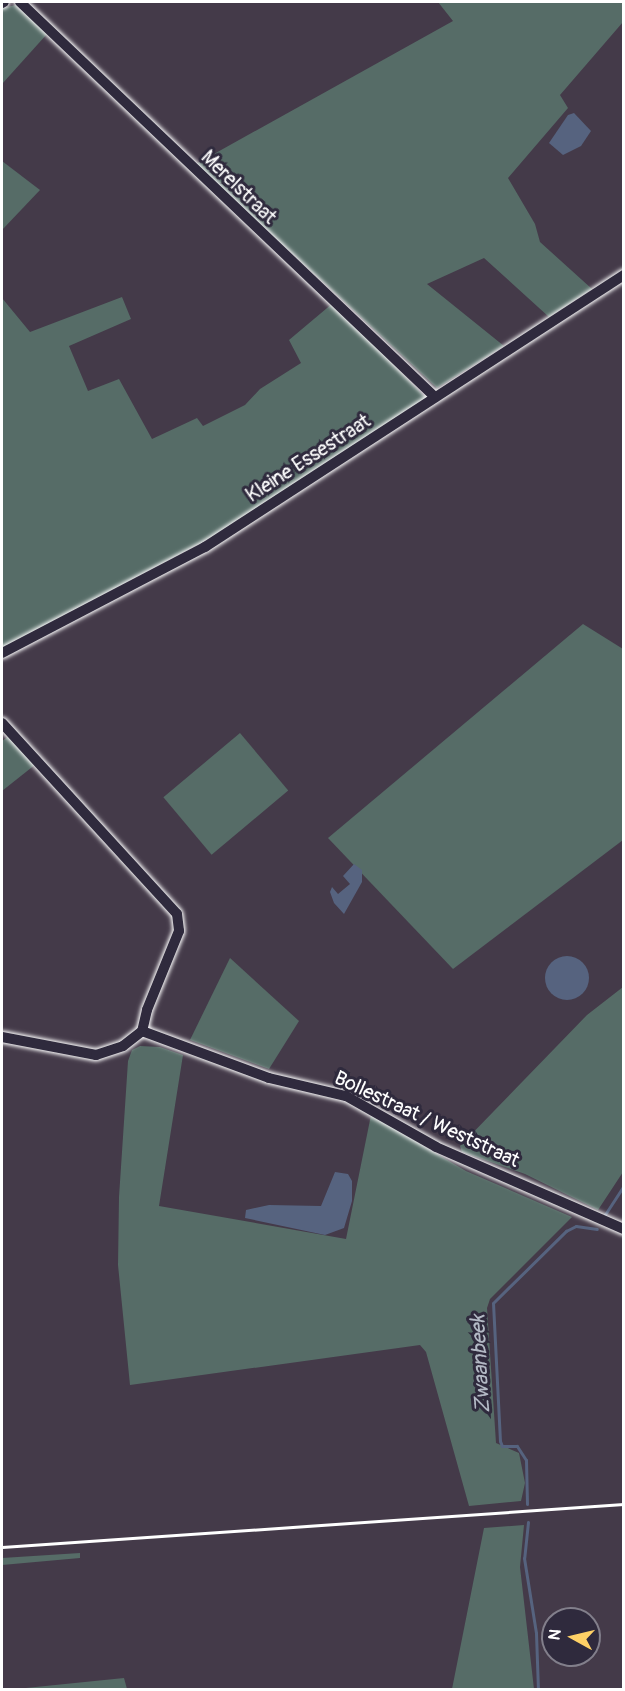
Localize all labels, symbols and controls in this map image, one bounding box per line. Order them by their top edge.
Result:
street label: Merelstraat [196,145,282,229]
street label: Kleine Essestraat [241,409,375,507]
street label: Bollestraat / Weststraat [331,1066,523,1172]
water label: Zwaanbeek [466,1314,496,1414]
north arrow [541,1607,601,1667]
text: N [544,1628,566,1642]

